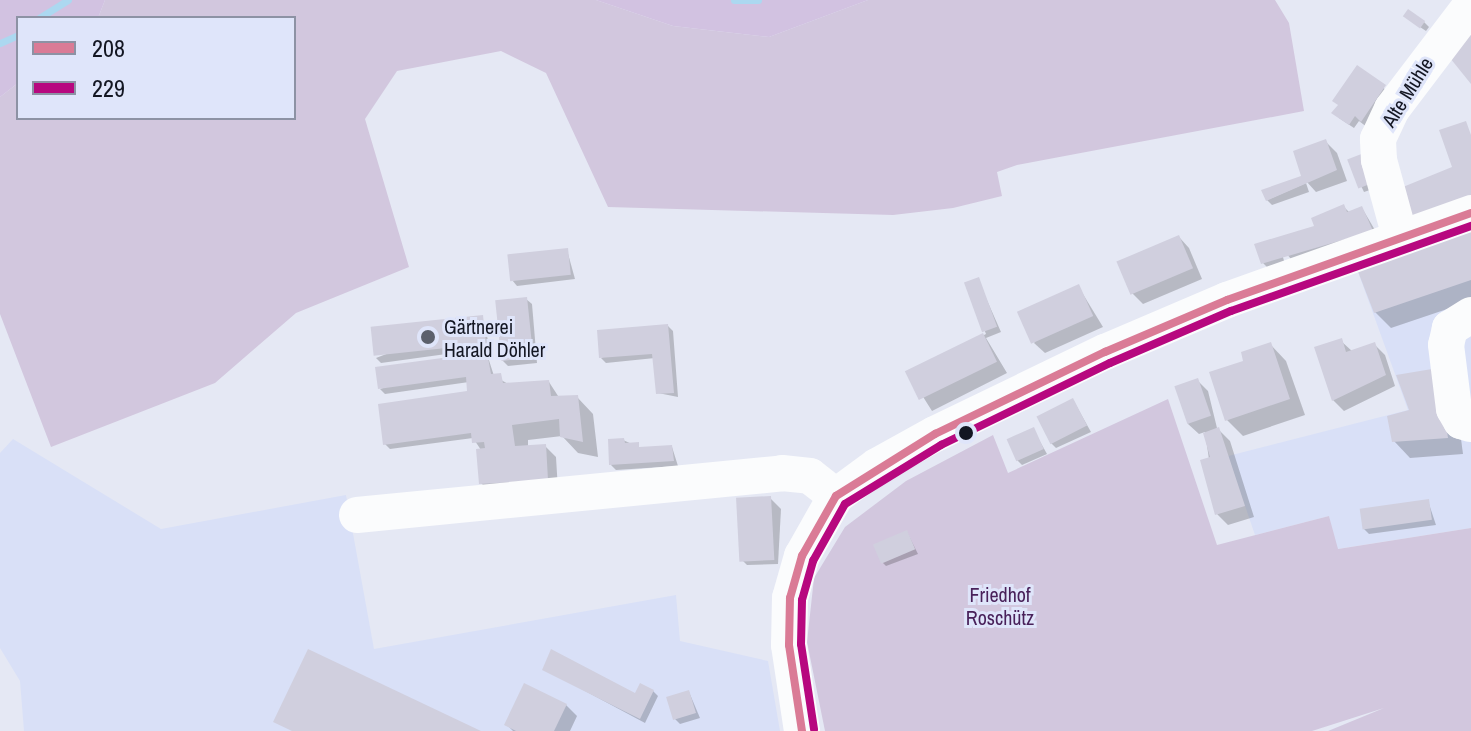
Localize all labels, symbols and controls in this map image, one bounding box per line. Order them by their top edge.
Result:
legend [16,16,296,120]
text: 208 [92,32,125,64]
street label: Alte Mühle [1376,53,1438,131]
text: 229 [92,72,125,104]
place label: Gärtnerei Harald Döhler [444,314,545,361]
marker: Gärtnerei Harald Döhler [419,328,437,346]
unlabelled marker [958,425,974,441]
park label: Friedhof Roschütz [966,582,1034,629]

